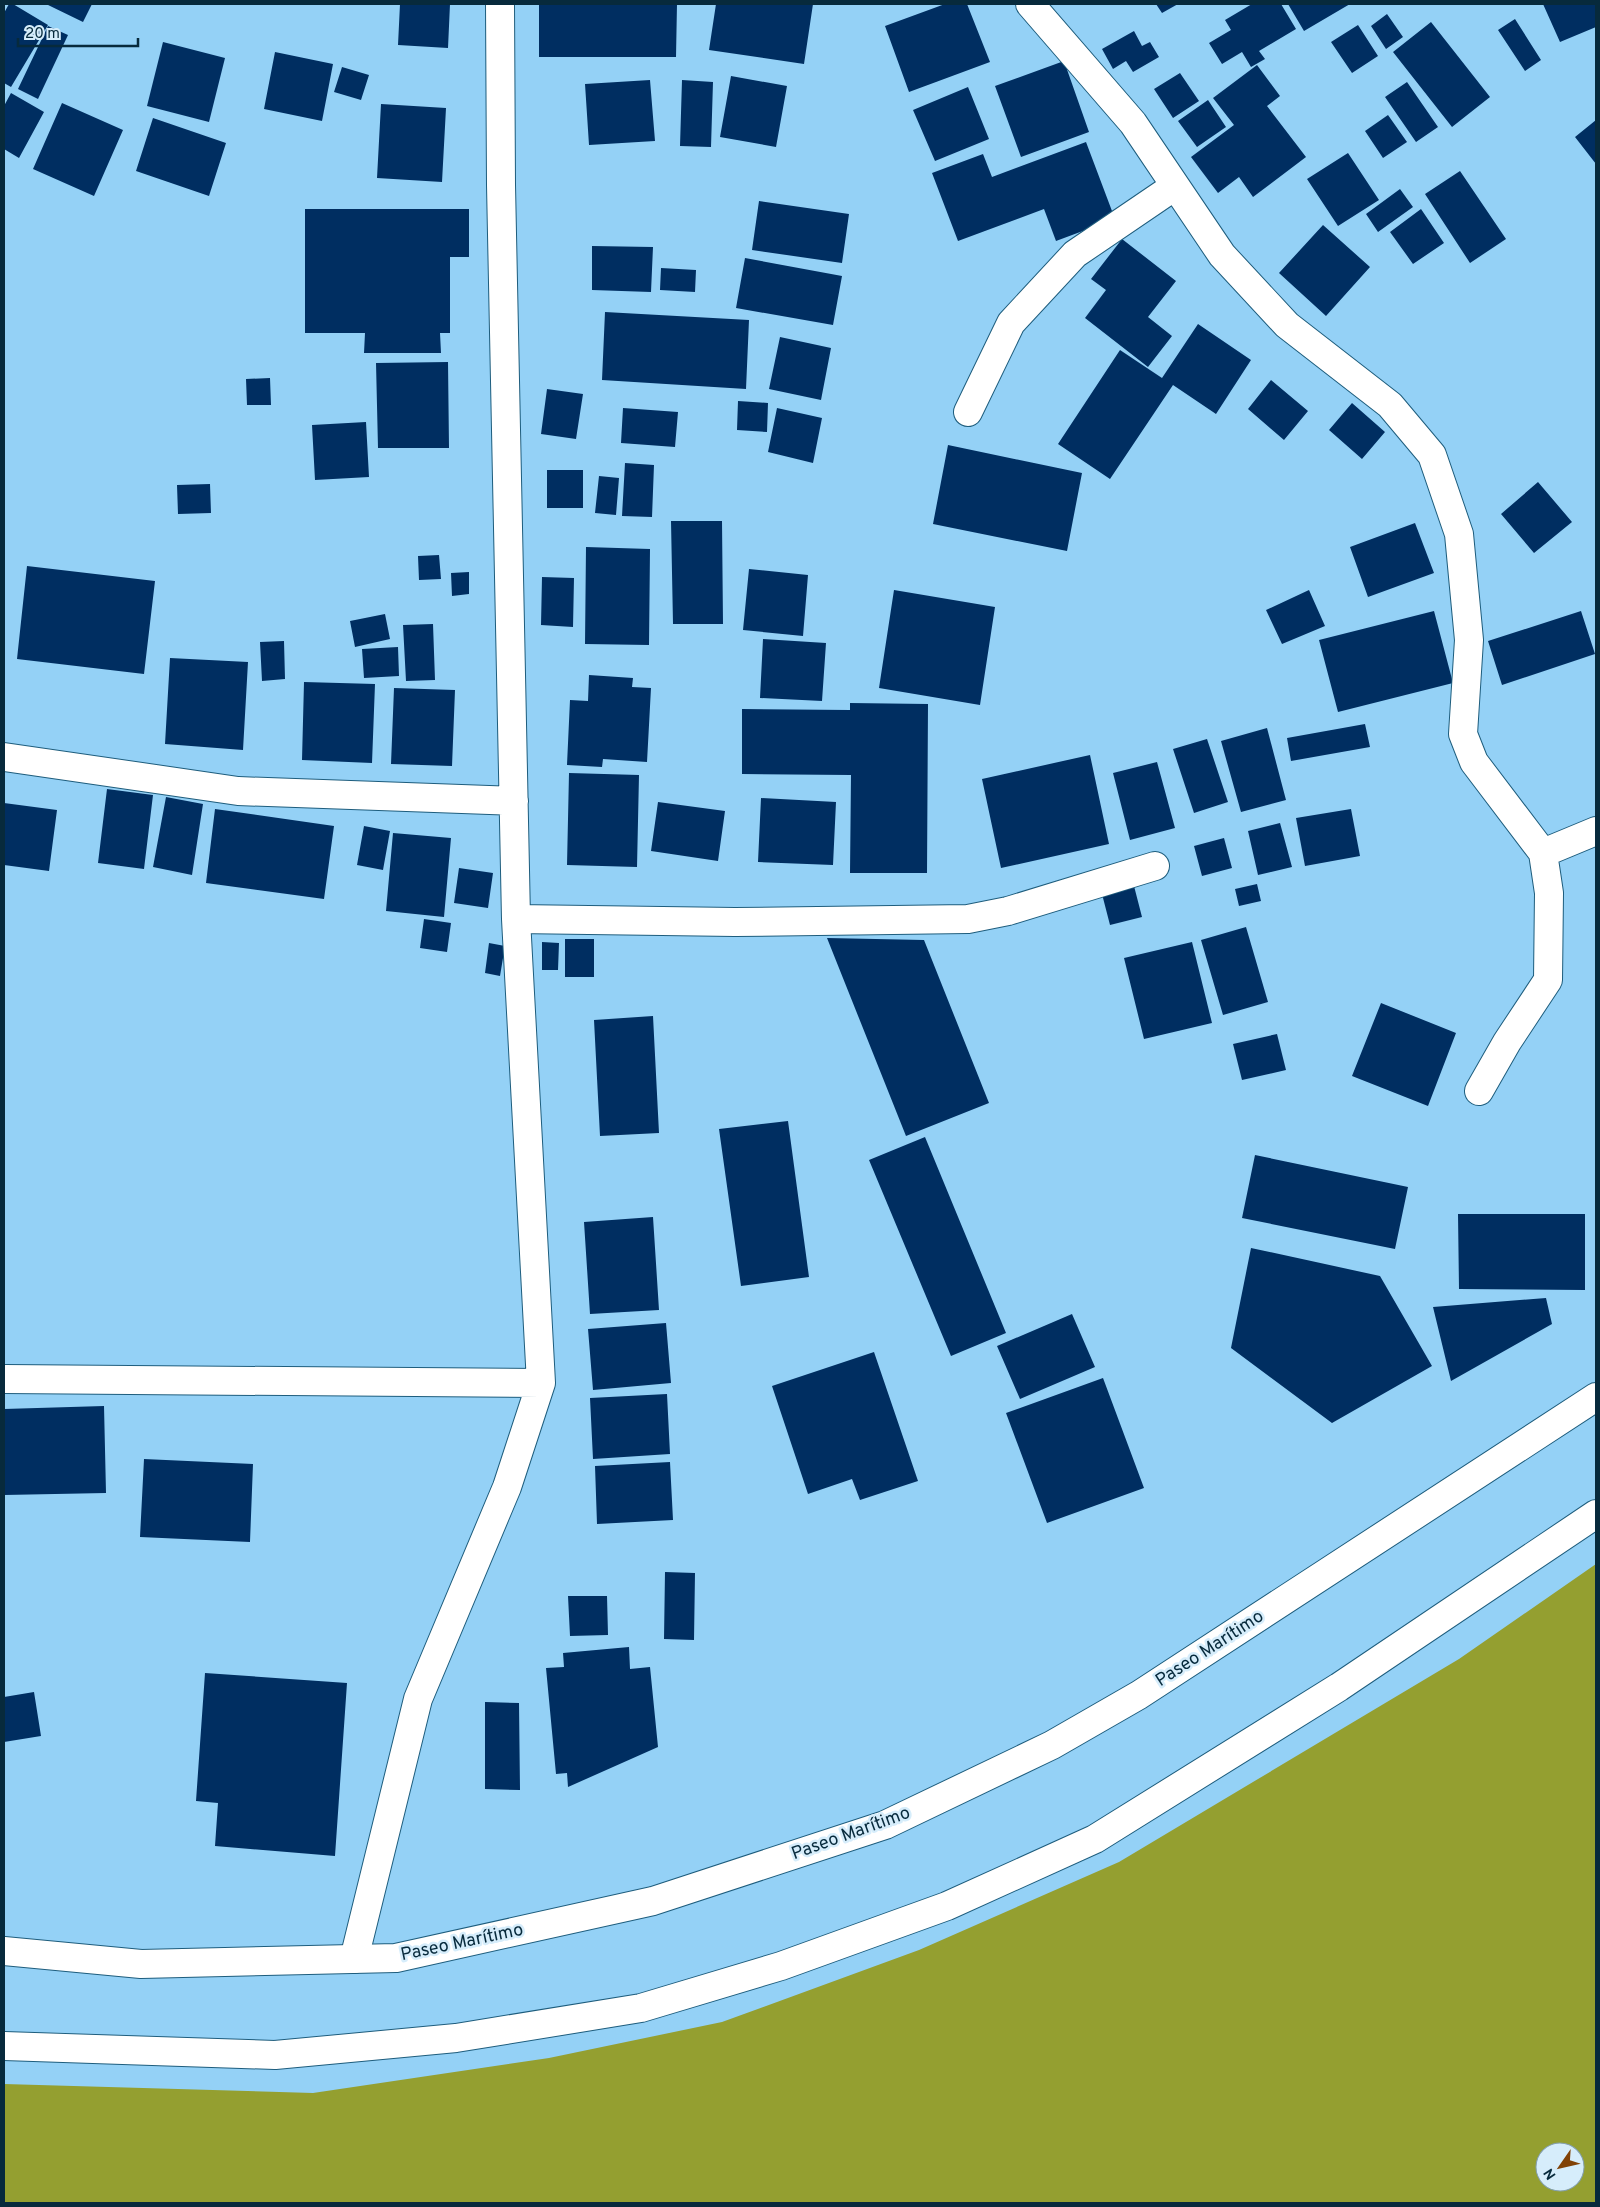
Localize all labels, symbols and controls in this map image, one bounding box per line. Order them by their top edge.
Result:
scale bar [18,15,138,47]
text: 20 m [25,25,60,44]
street label: Paseo Marítimo [1151,1605,1269,1693]
street label: Paseo Marítimo [788,1802,914,1866]
street label: Paseo Marítimo [399,1919,525,1967]
north arrow [1535,2142,1585,2192]
text: N [1541,2165,1560,2182]

